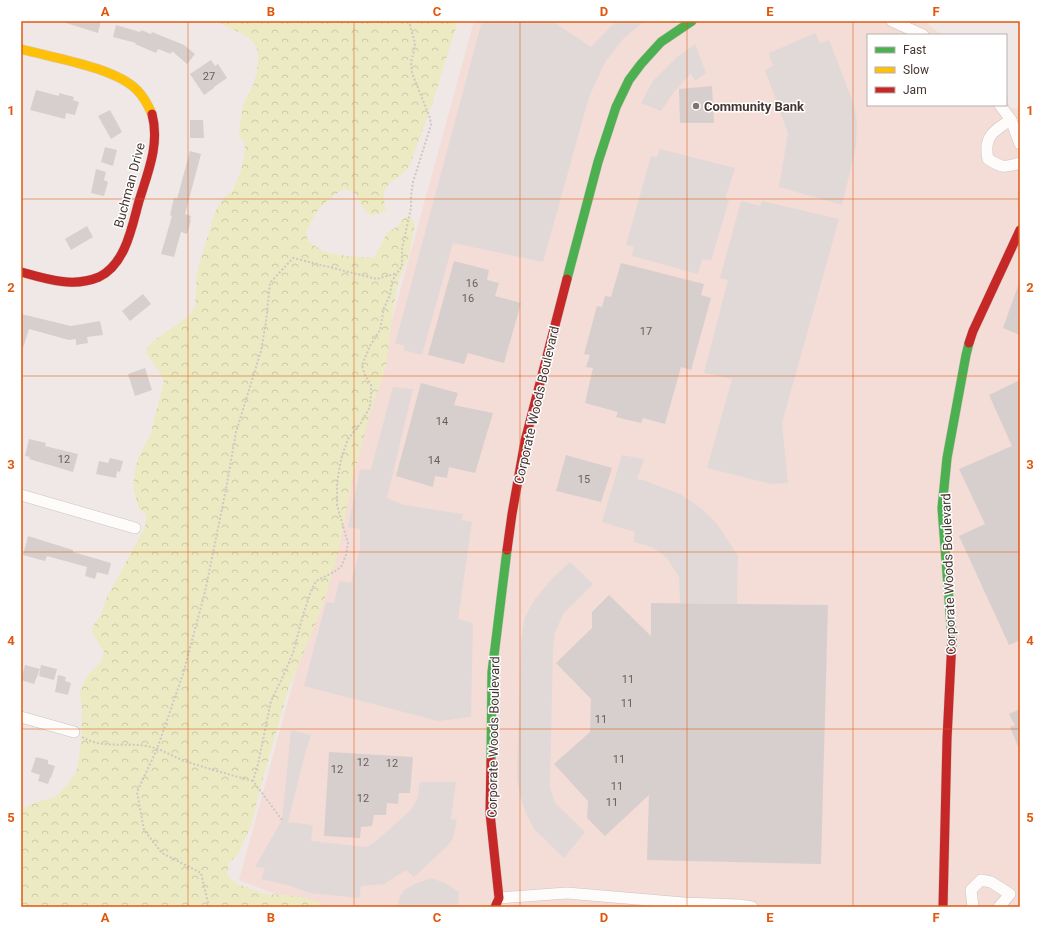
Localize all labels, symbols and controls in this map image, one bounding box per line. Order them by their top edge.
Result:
text: A [101,4,110,19]
text: B [267,4,275,19]
text: C [433,4,442,19]
text: D [600,4,608,19]
text: E [766,4,774,19]
text: F [932,4,940,19]
legend [867,34,1007,106]
text: Fast [903,43,926,57]
text: Slow [903,63,929,77]
house number: 27 [203,70,215,83]
text: Jam [903,83,927,97]
place label: Community Bank [704,99,805,114]
marker: Community Bank [691,101,701,111]
text: 1 [7,103,15,118]
text: 1 [1026,103,1034,118]
street label: Buchman Drive [111,141,148,229]
house number: 16 [466,277,478,290]
text: 2 [7,280,15,295]
text: 2 [1026,280,1034,295]
house number: 16 [462,292,474,305]
street label: Corporate Woods Boulevard [511,325,562,486]
house number: 17 [640,325,652,338]
house number: 14 [436,415,448,428]
house number: 12 [58,453,70,466]
house number: 14 [428,454,440,467]
text: 3 [7,457,15,472]
text: 3 [1026,457,1034,472]
house number: 15 [578,473,590,486]
street label: Corporate Woods Boulevard [938,493,959,655]
text: 4 [7,633,15,648]
text: 4 [1026,633,1034,648]
street label: Corporate Woods Boulevard [485,656,502,818]
house number: 11 [622,673,634,686]
house number: 11 [621,697,633,710]
house number: 11 [595,713,607,726]
house number: 11 [613,753,625,766]
house number: 12 [357,756,369,769]
house number: 12 [386,757,398,770]
house number: 12 [331,763,343,776]
house number: 11 [611,780,623,793]
house number: 12 [357,792,369,805]
house number: 11 [606,796,618,809]
text: 5 [7,810,15,825]
text: 5 [1026,810,1034,825]
text: A [101,910,110,925]
text: B [267,910,275,925]
text: C [433,910,442,925]
text: D [600,910,608,925]
text: E [766,910,774,925]
text: F [932,910,940,925]

